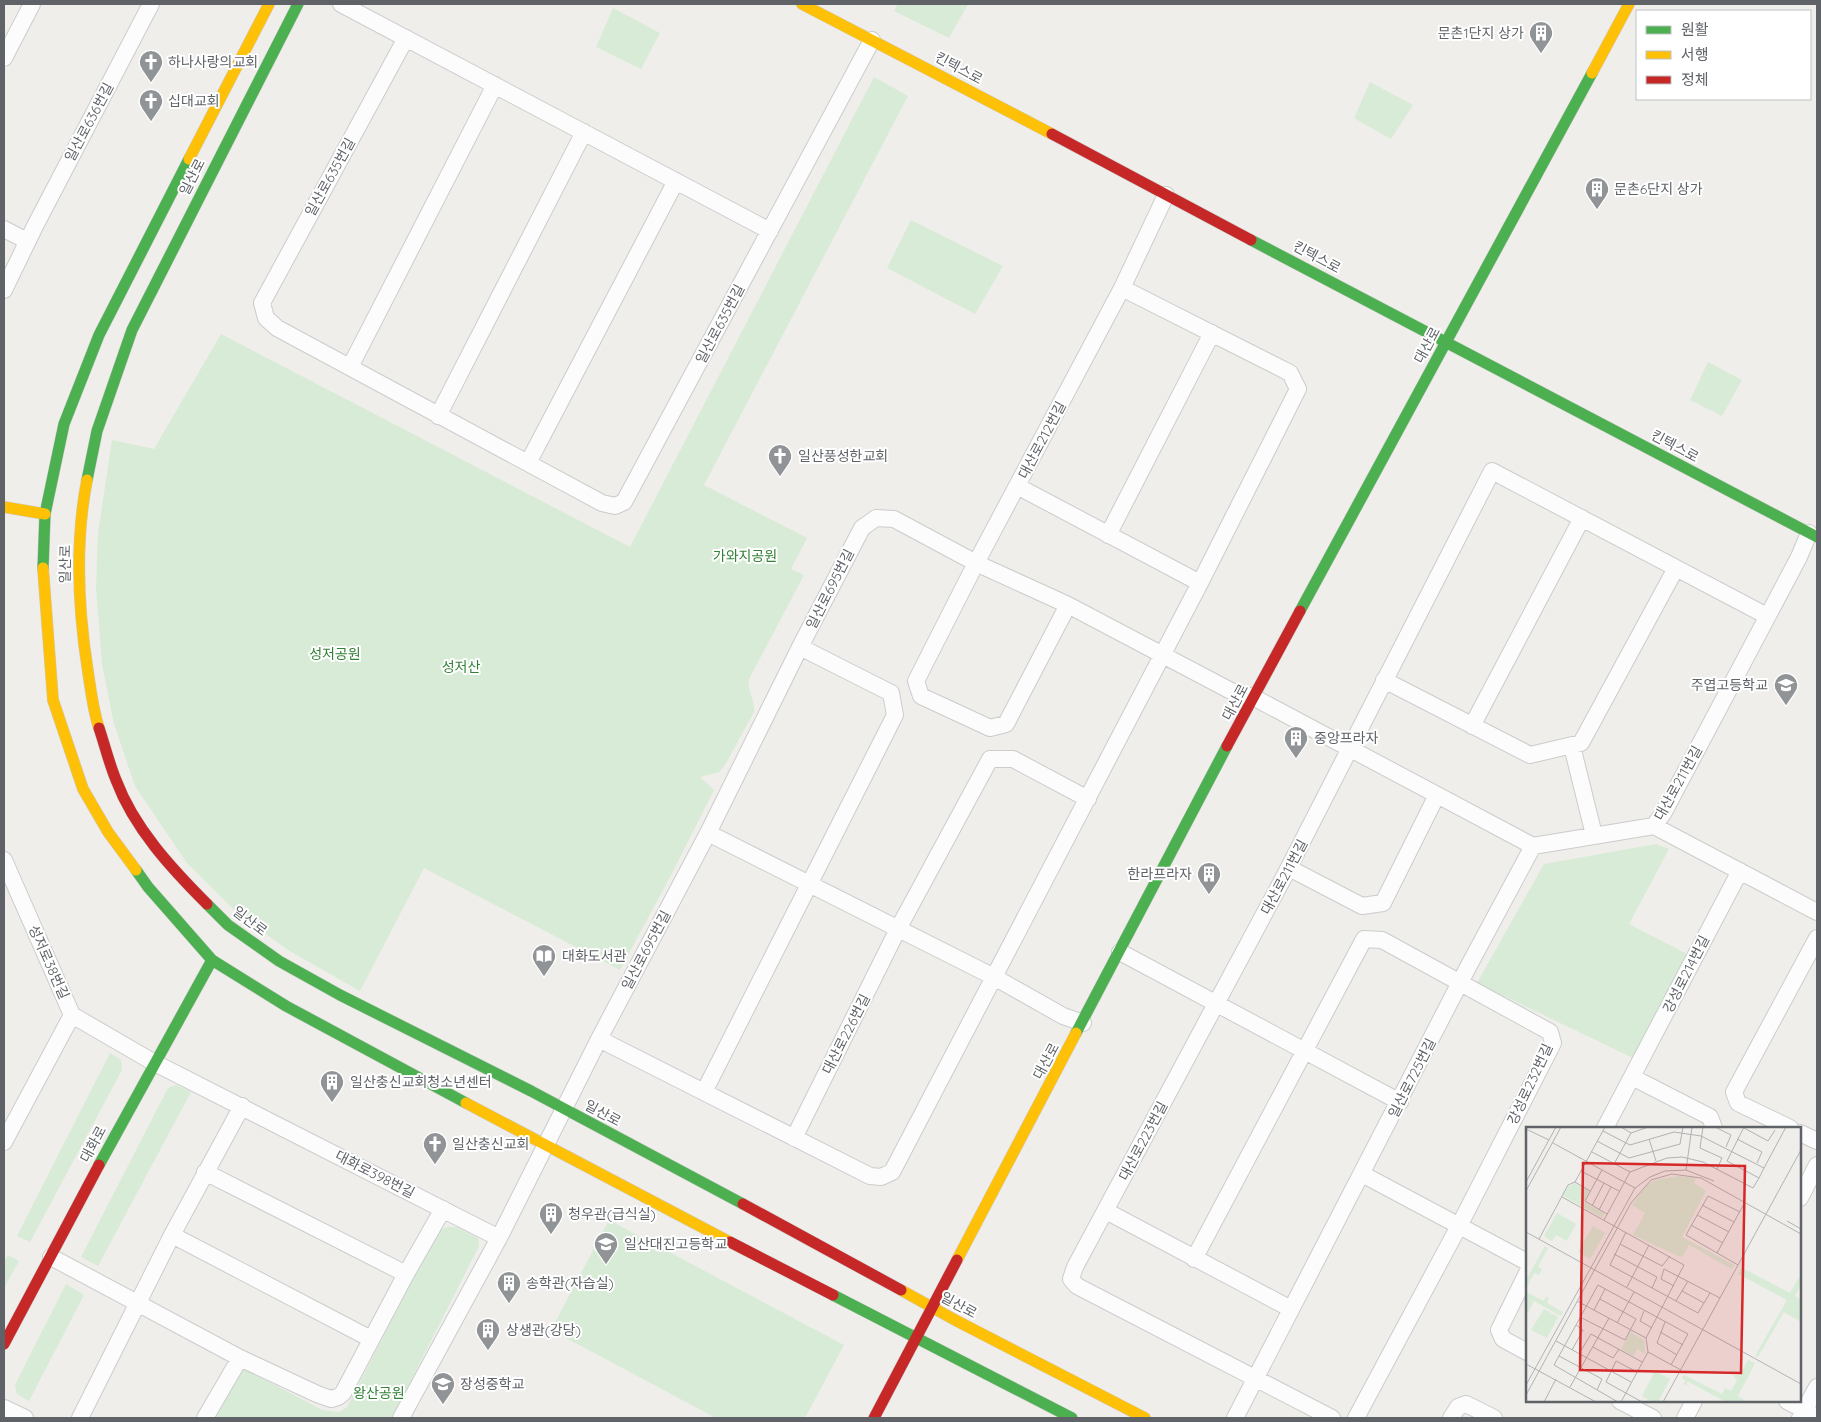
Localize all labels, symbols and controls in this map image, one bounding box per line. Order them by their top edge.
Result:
legend [1636,10,1811,100]
building icon: 문촌1단지 상가 [1528,20,1554,54]
text: 원활 [1681,20,1709,39]
place label: 문촌1단지 상가 [1438,24,1524,42]
text: 서행 [1681,45,1709,64]
street label: 킨텍스로 [932,48,986,88]
church icon: 하나사랑의교회 [138,49,164,83]
place label: 하나사랑의교회 [168,53,258,71]
text: 정체 [1681,70,1709,89]
street label: 일산로636번길 [61,79,117,165]
church icon: 십대교회 [138,88,164,122]
place label: 십대교회 [168,92,220,110]
street label: 일산로635번길 [301,135,359,219]
street label: 일산로 [175,156,209,198]
building icon: 문촌6단지 상가 [1584,176,1610,210]
place label: 문촌6단지 상가 [1614,180,1703,198]
street label: 킨텍스로 [1290,237,1344,277]
street label: 일산로635번길 [692,281,748,367]
street label: 대산로 [1410,324,1444,366]
street label: 대산로212번길 [1014,398,1070,482]
street label: 킨텍스로 [1648,426,1702,466]
church icon: 일산풍성한교회 [767,443,793,477]
place label: 일산풍성한교회 [798,447,888,465]
street label: 일산로 [56,544,74,583]
street label: 일산로695번길 [802,546,858,632]
park label: 가와지공원 [713,547,777,565]
park label: 성저공원 [309,645,361,663]
park label: 성저산 [442,658,480,676]
school or university icon: 주엽고등학교 [1773,672,1799,706]
place label: 주엽고등학교 [1691,676,1768,694]
street label: 대산로 [1218,681,1252,723]
building icon: 중앙프라자 [1283,725,1309,759]
place label: 중앙프라자 [1314,729,1379,747]
street label: 대산로211번길 [1650,743,1706,823]
street label: 대산로211번길 [1257,836,1311,918]
building icon: 한라프라자 [1196,861,1222,895]
place label: 한라프라자 [1128,865,1192,883]
street label: 일산로 [229,902,271,940]
street label: 일산로695번길 [618,907,674,993]
street label: 성저로38번길 [25,922,73,1002]
street label: 강성로214번길 [1659,932,1713,1016]
library icon: 대화도서관 [531,943,557,977]
place label: 대화도서관 [562,947,627,965]
street label: 대산로226번길 [818,991,874,1077]
street label: 일산로725번길 [1384,1035,1440,1121]
street label: 대산로 [1029,1040,1063,1082]
street label: 강성로232번길 [1503,1041,1557,1127]
building icon: 일산충신교회청소년센터 [319,1069,345,1103]
place label: 일산충신교회청소년센터 [350,1073,492,1091]
street label: 일산로 [582,1096,624,1130]
street label: 대산로223번길 [1115,1098,1171,1184]
street label: 대화로 [76,1123,110,1165]
inset map [1526,1127,1801,1402]
church icon: 일산충신교회 [422,1131,448,1165]
place label: 일산충신교회 [452,1135,529,1153]
street label: 대화로398번길 [332,1146,418,1202]
building icon: 청우관(급식실) [538,1201,564,1235]
place label: 청우관(급식실) [568,1205,656,1223]
school or university icon: 일산대진고등학교 [593,1231,619,1265]
place label: 일산대진고등학교 [624,1235,727,1253]
building icon: 송학관(자습실) [496,1270,522,1304]
place label: 송학관(자습실) [526,1274,614,1292]
street label: 일산로 [938,1288,980,1322]
building icon: 상생관(강당) [475,1317,501,1351]
place label: 상생관(강당) [506,1321,581,1339]
school or university icon: 장성중학교 [430,1371,456,1405]
place label: 장성중학교 [460,1375,525,1393]
park label: 왕산공원 [353,1384,405,1402]

